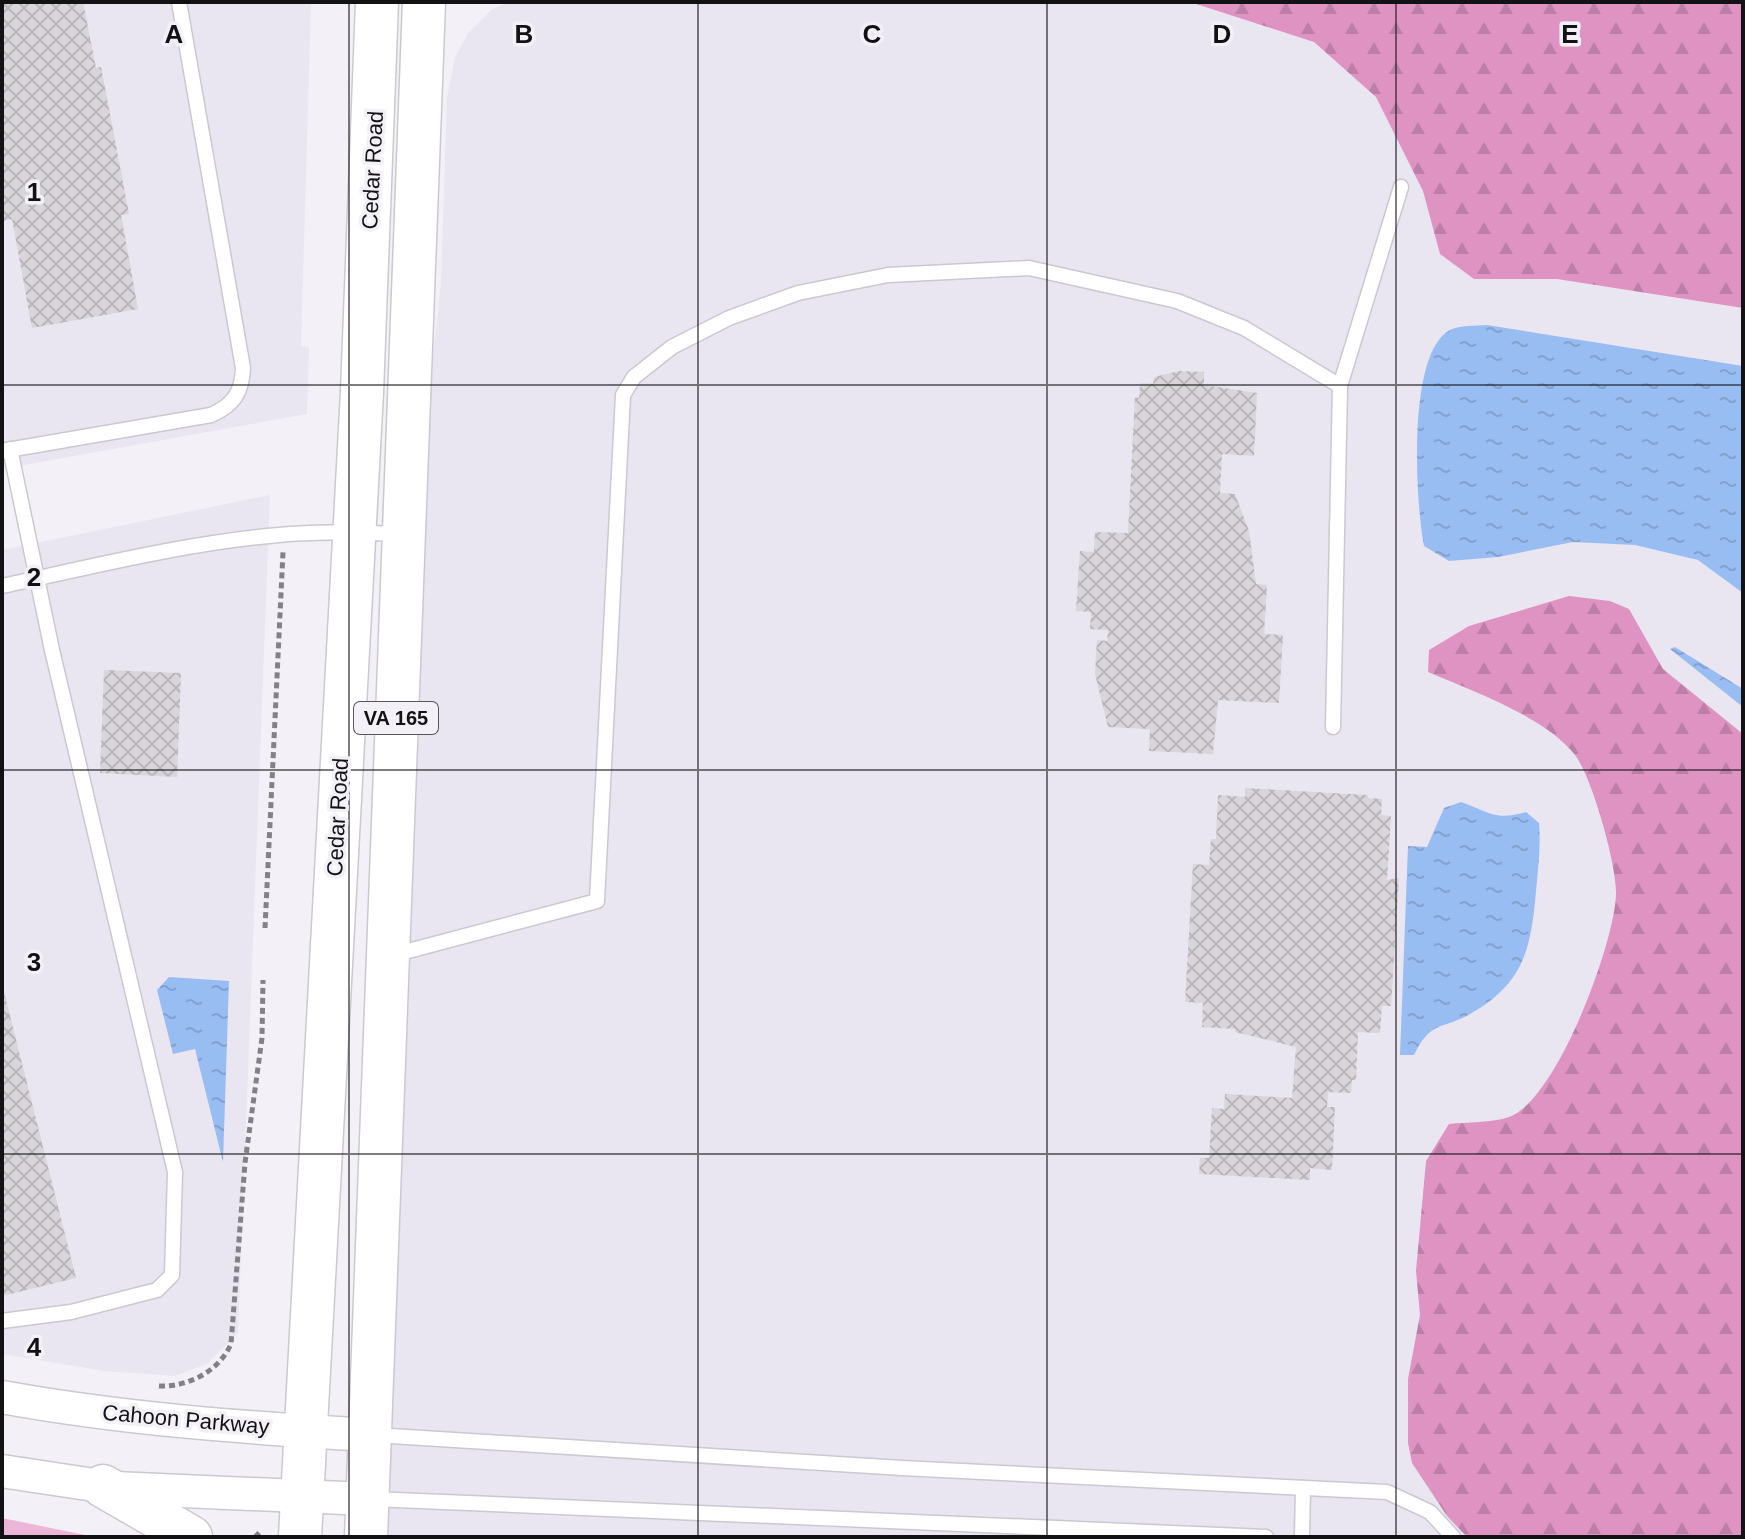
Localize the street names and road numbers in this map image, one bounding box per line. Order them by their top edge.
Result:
street label: Cedar Road [357,110,388,230]
road number: VA 165 [354,702,438,734]
street label: Cedar Road [322,757,353,877]
street label: Cahoon Parkway [101,1400,271,1439]

